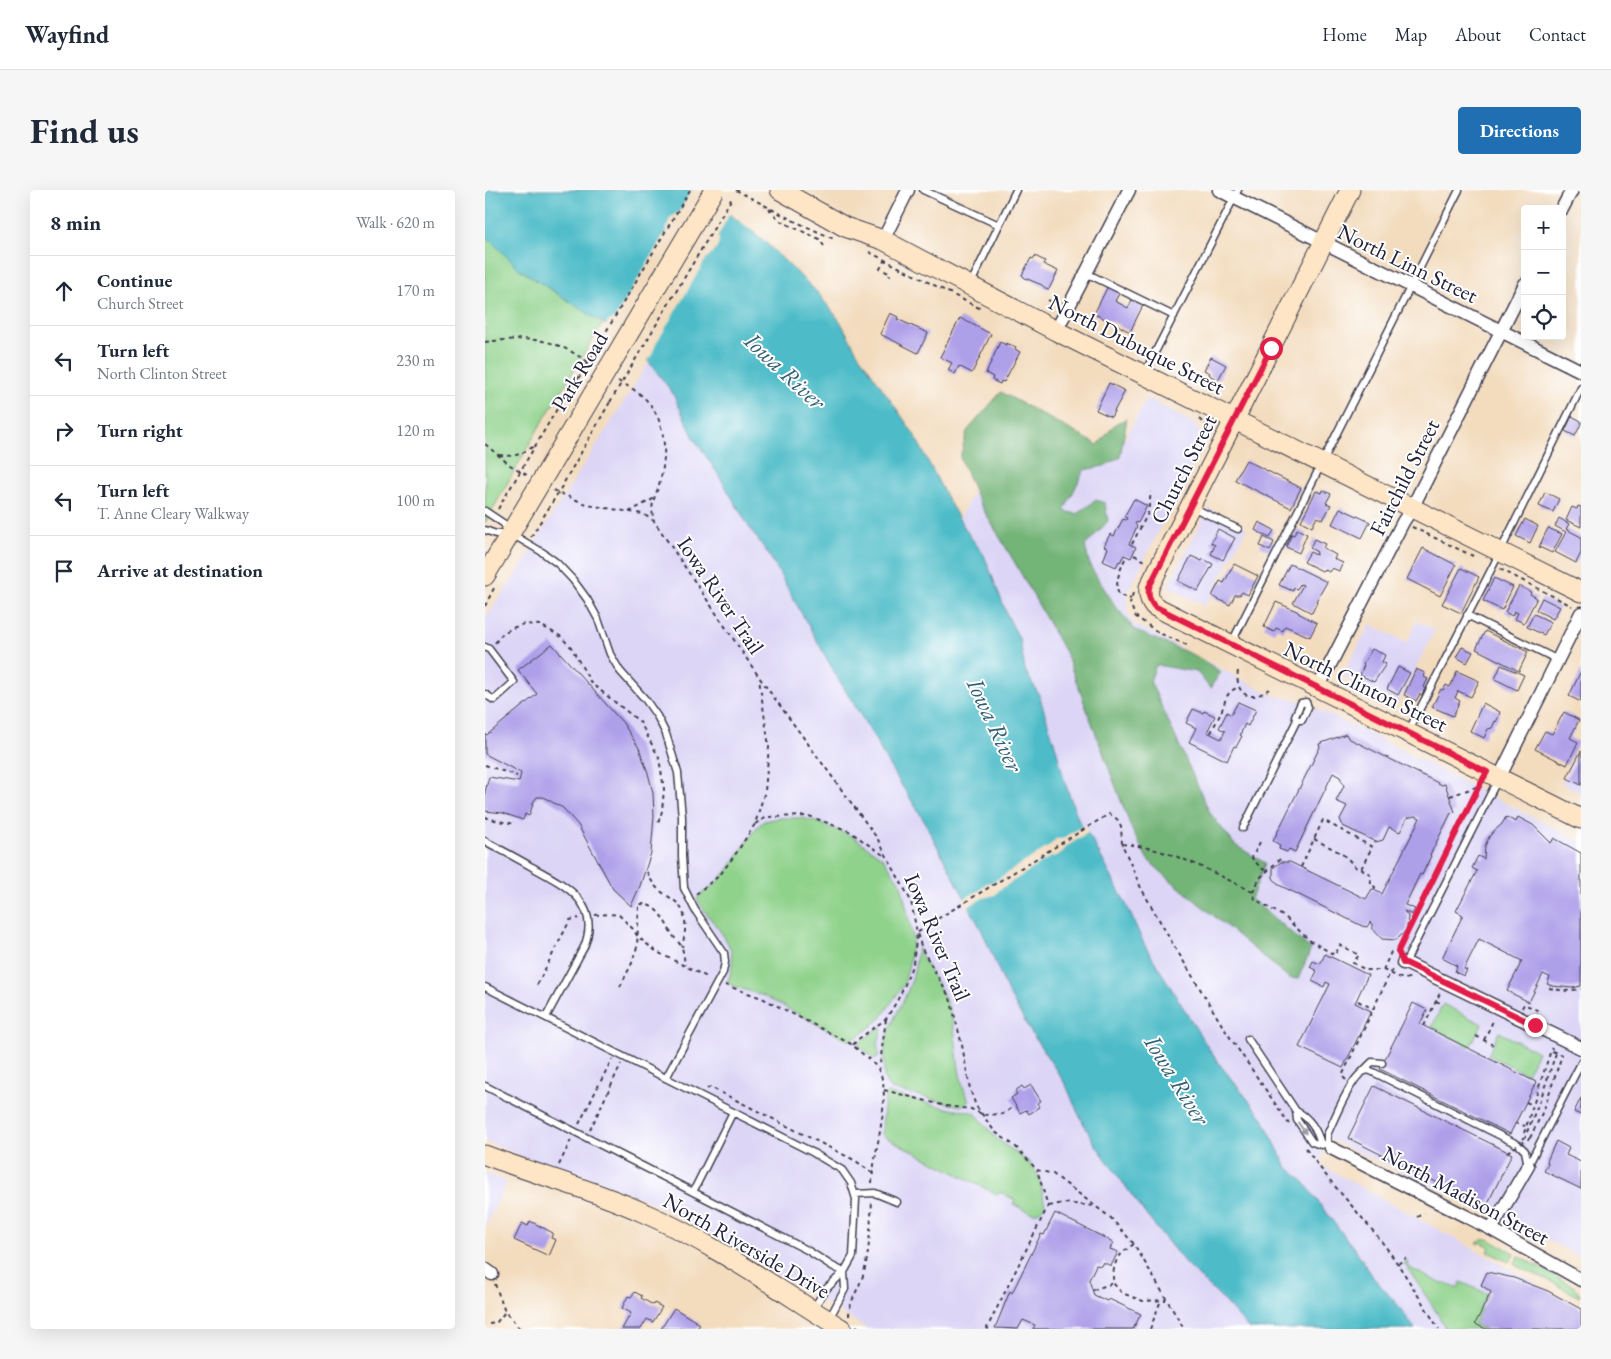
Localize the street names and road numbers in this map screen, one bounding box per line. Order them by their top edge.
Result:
street label: North Linn Street [1333,217,1483,310]
street label: North Dubuque Street [1044,288,1230,401]
street label: Park Road [544,325,615,416]
street label: Church Street [1144,410,1223,529]
street label: Fairchild Street [1363,414,1446,540]
street label: Iowa River Trail [671,531,771,660]
street label: North Clinton Street [1279,634,1452,739]
street label: Iowa River Trail [898,869,977,1005]
street label: North Madison Street [1377,1139,1554,1252]
street label: North Riverside Drive [658,1186,836,1305]

